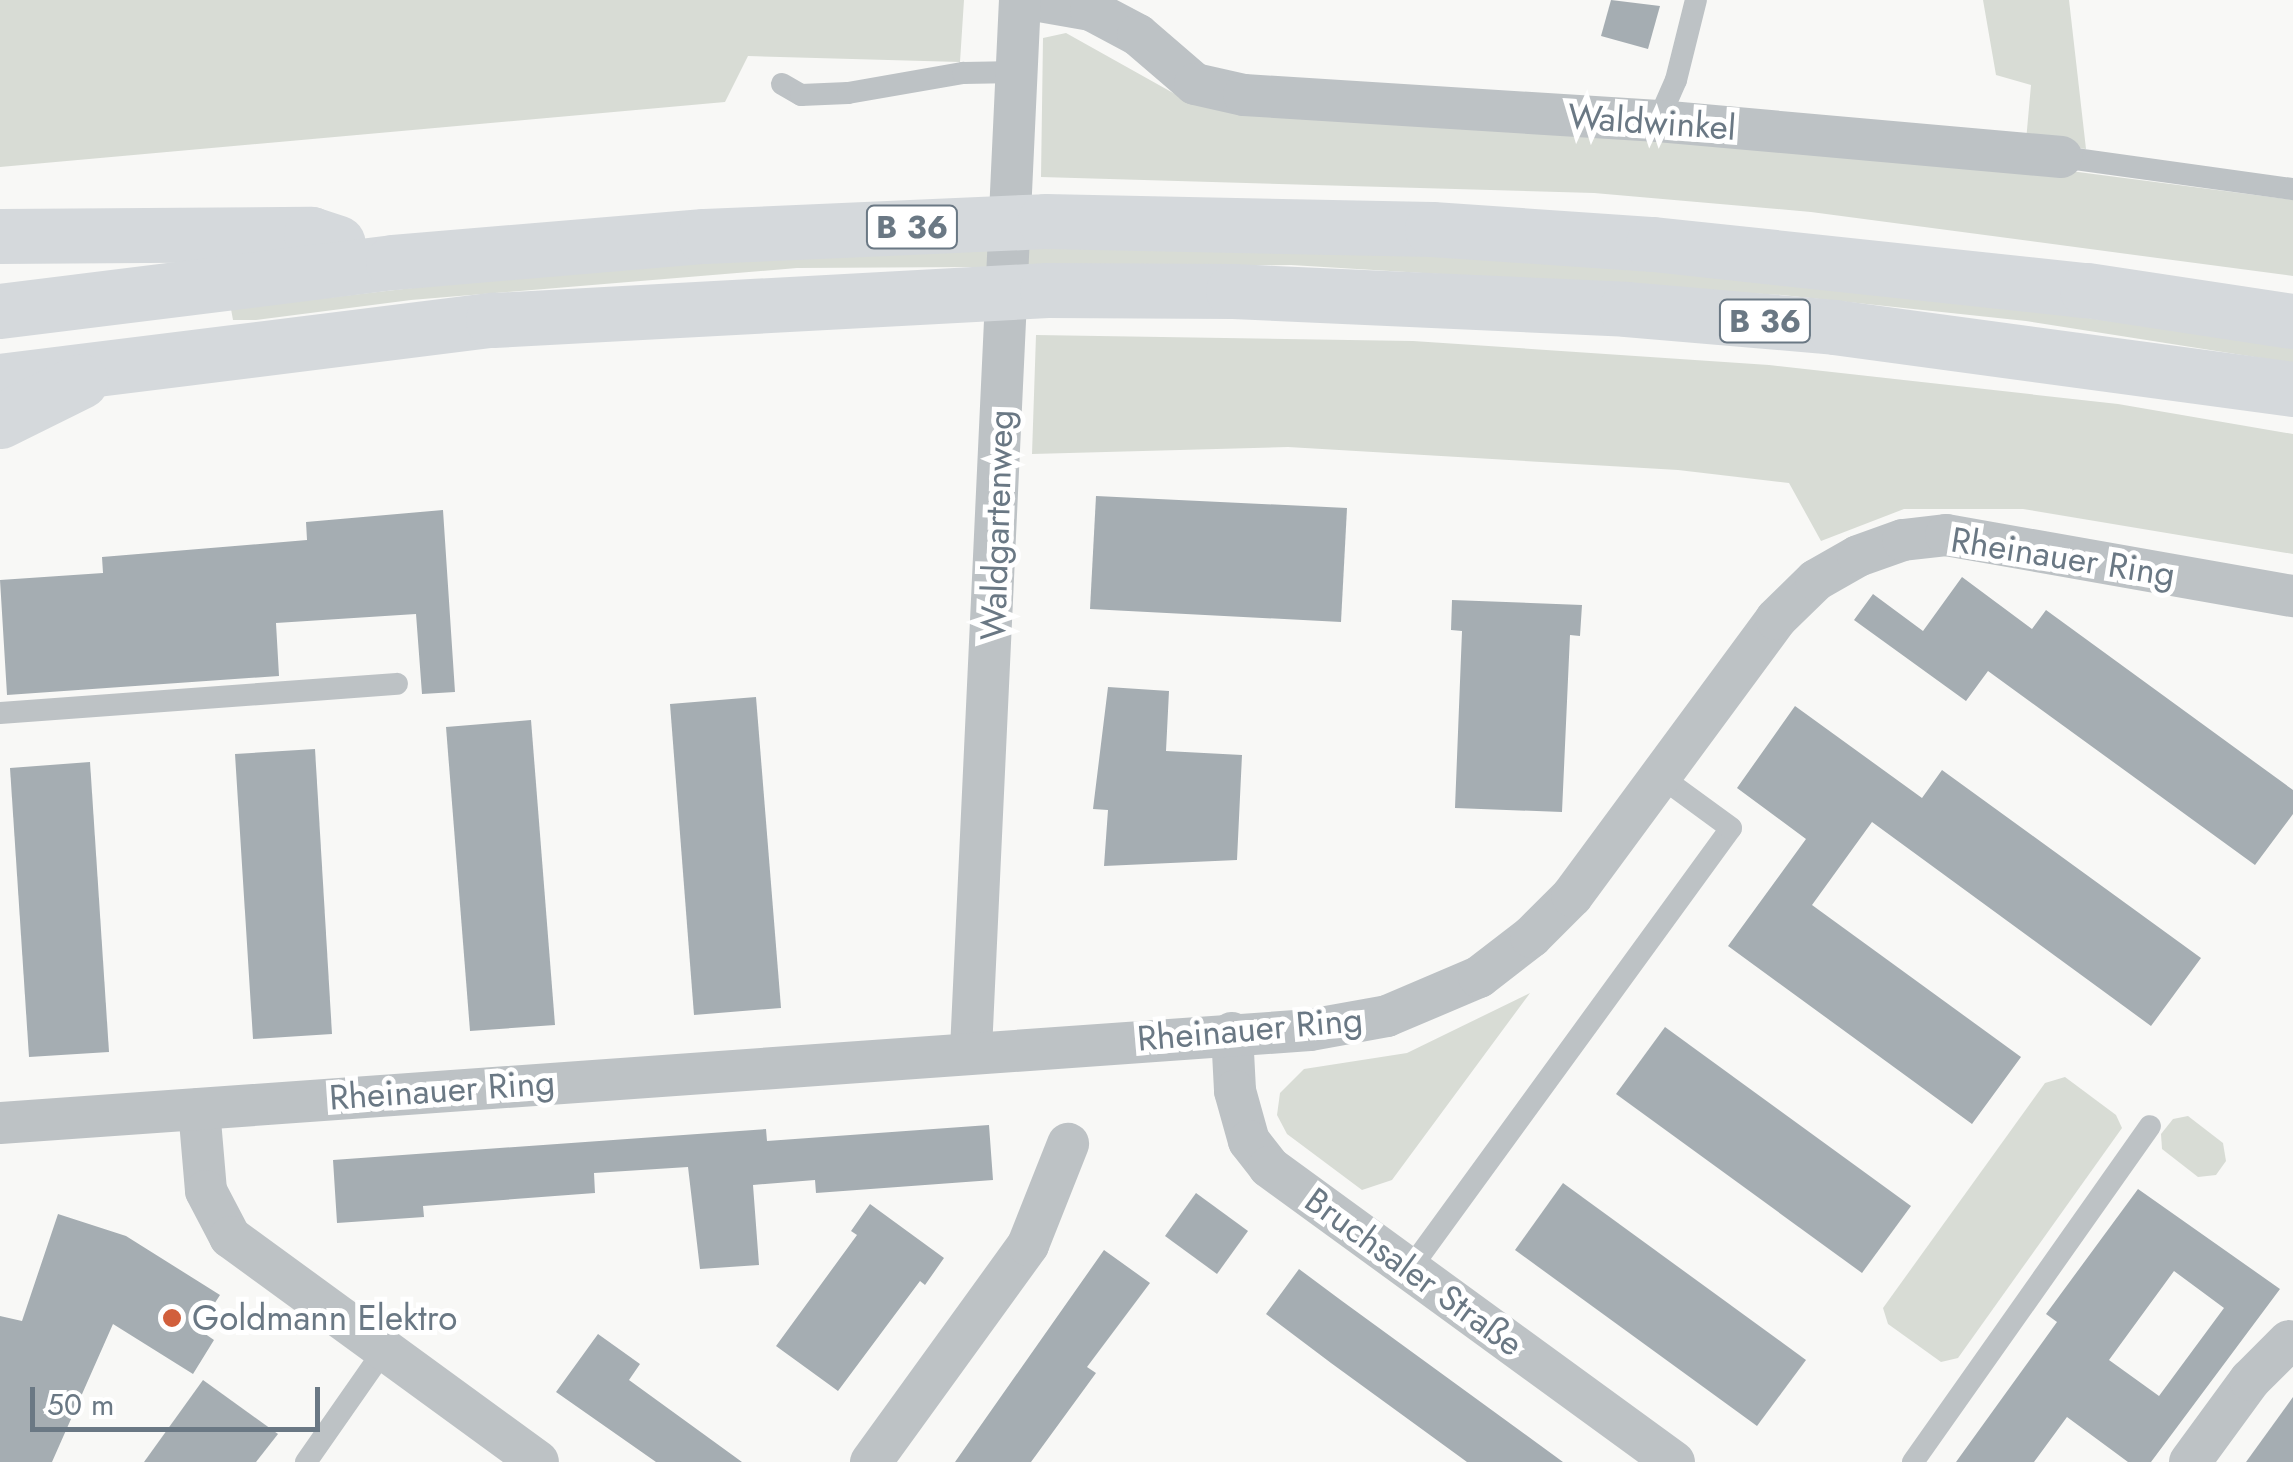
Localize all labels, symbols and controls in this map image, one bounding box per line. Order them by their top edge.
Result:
street label: Waldwinkel [1567,95,1737,149]
road number: B 36 [864,200,960,254]
road number: B 36 [1718,294,1812,348]
street label: Waldgartenweg [972,409,1022,641]
street label: Rheinauer Ring [1948,519,2178,595]
street label: Rheinauer Ring [1135,998,1365,1060]
street label: Rheinauer Ring [328,1061,556,1119]
street label: Bruchsaler Straße [1297,1179,1531,1365]
place label: Goldmann Elektro [192,1297,457,1339]
marker: Goldmann Elektro [161,1307,183,1329]
scale bar [35,1367,325,1429]
text: 50 m [47,1383,114,1426]

